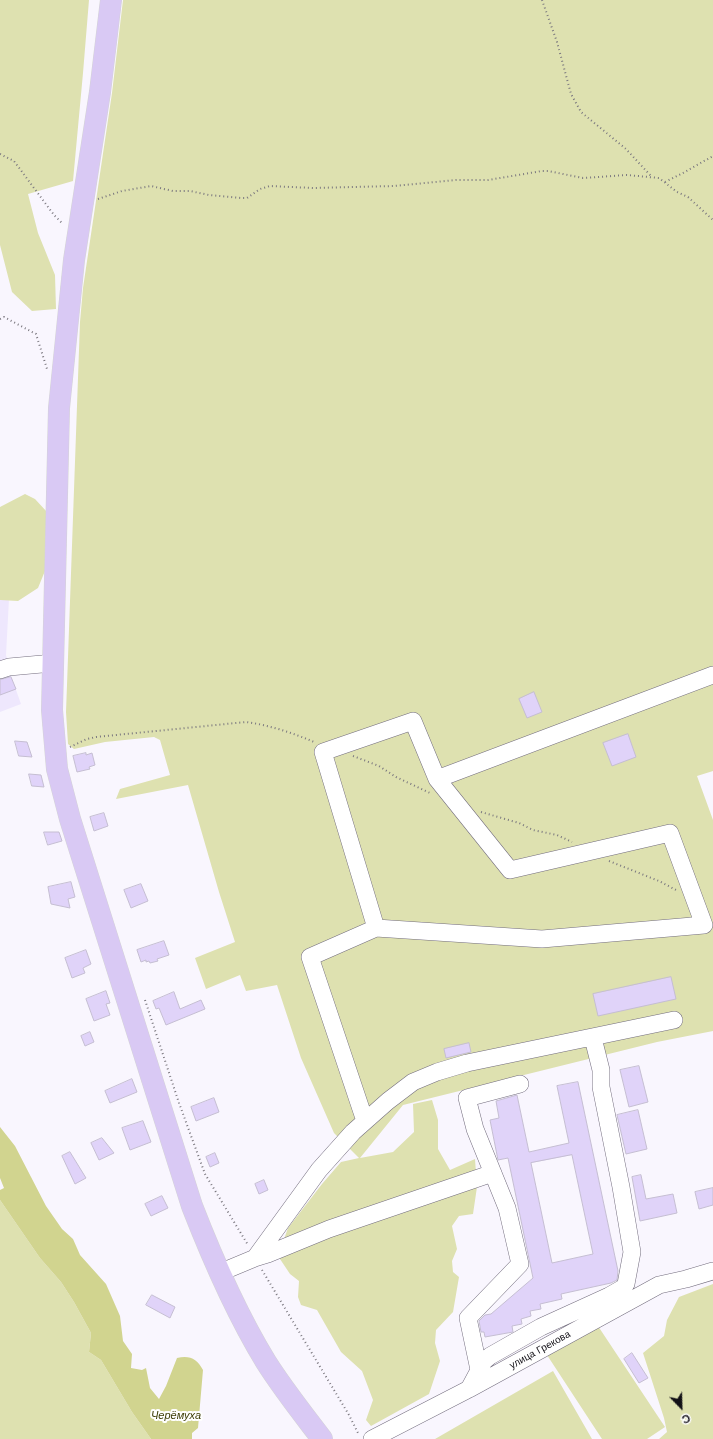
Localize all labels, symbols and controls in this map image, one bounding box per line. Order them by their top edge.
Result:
street label: улица Грекова [507,1328,573,1372]
north arrow [661,1387,701,1427]
water label: Черёмуха [151,1409,201,1423]
text: С [680,1411,692,1426]

